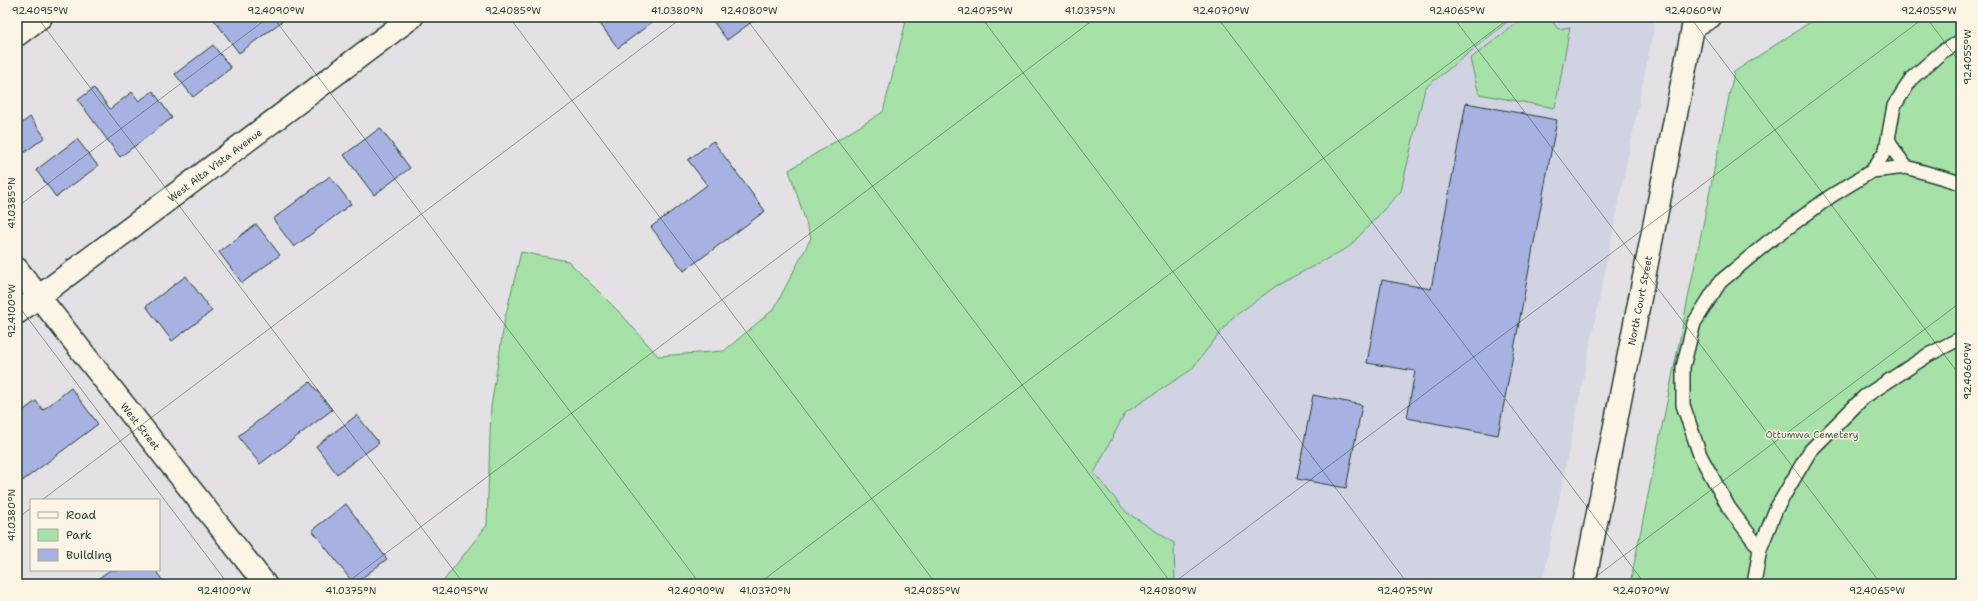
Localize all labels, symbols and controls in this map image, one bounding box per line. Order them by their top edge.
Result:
text: 92.4095°W [12,4,69,17]
text: 92.4090°W [247,4,305,17]
text: 92.4085°W [485,4,542,17]
text: 41.0380°N [651,4,703,17]
text: 92.4080°W [720,4,778,17]
text: 92.4075°W [957,4,1013,17]
text: 41.0375°N [1065,4,1115,17]
text: 92.4070°W [1193,4,1250,17]
text: 92.4065°W [1429,4,1486,17]
text: 92.4060°W [1664,4,1722,17]
text: 92.4055°W [1901,4,1957,17]
text: 92.4055°W [1961,29,1974,85]
street label: West Alta Vista Avenue [165,126,265,205]
text: 41.0385°N [5,177,18,229]
street label: North Court Street [1625,255,1655,346]
text: 92.4100°W [5,284,18,338]
text: 92.4060°W [1961,342,1974,400]
street label: West Street [118,400,163,453]
park label: Ottumwa Cemetery [1765,428,1859,441]
text: 41.0380°N [5,489,18,541]
legend [30,499,160,571]
text: Road [66,507,97,523]
text: Park [66,527,92,543]
text: Building [66,547,112,563]
text: 92.4100°W [197,584,251,597]
text: 41.0375°N [326,584,376,597]
text: 92.4095°W [432,584,489,597]
text: 92.4090°W [667,584,725,597]
text: 41.0370°N [739,584,791,597]
text: 92.4085°W [904,584,961,597]
text: 92.4080°W [1139,584,1197,597]
text: 92.4075°W [1377,584,1433,597]
text: 92.4070°W [1613,584,1670,597]
text: 92.4065°W [1849,584,1906,597]

